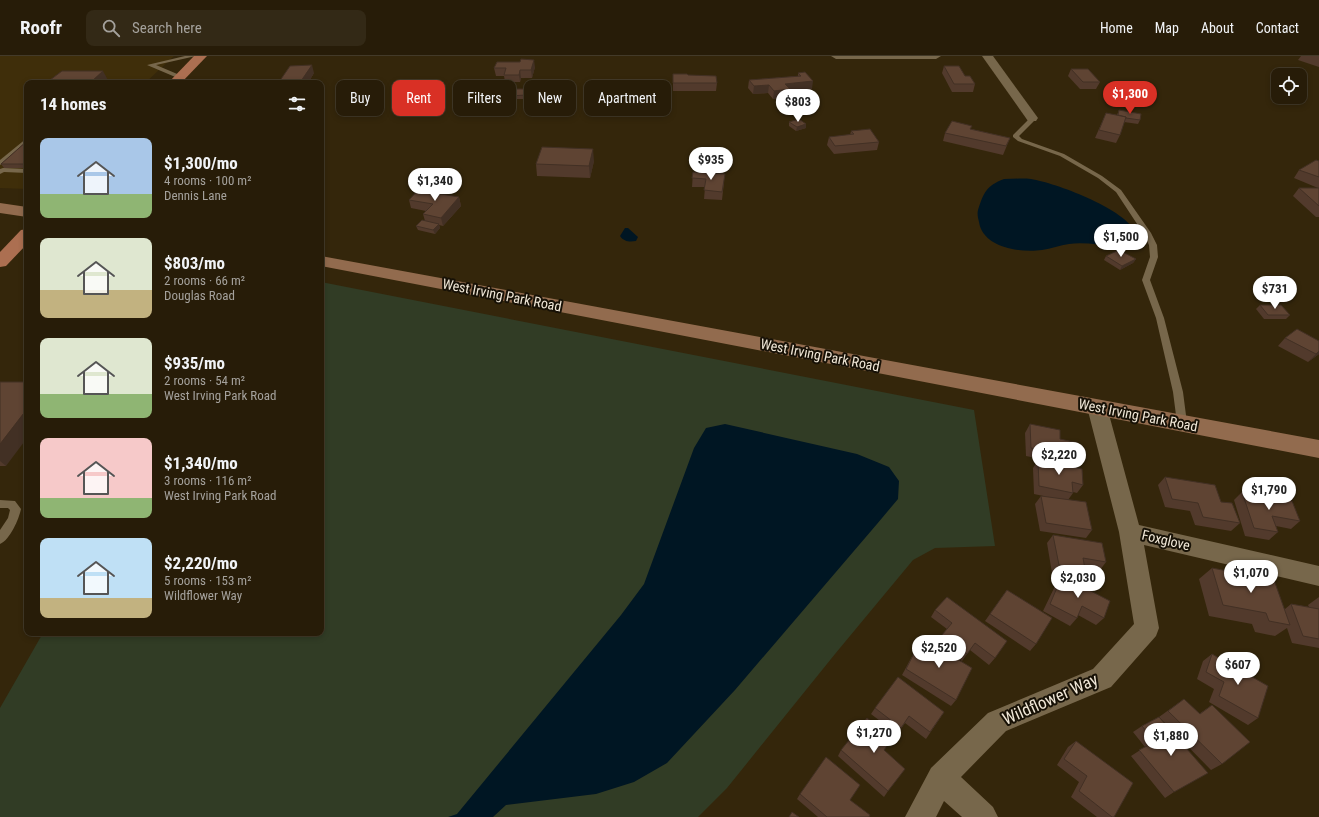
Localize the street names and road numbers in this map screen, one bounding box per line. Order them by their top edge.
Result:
street label: West Irving Park Road [441,276,563,314]
street label: West Irving Park Road [759,336,881,374]
street label: West Irving Park Road [1077,396,1199,434]
street label: Foxglove [1140,527,1192,553]
street label: Wildflower Way [999,669,1101,729]

